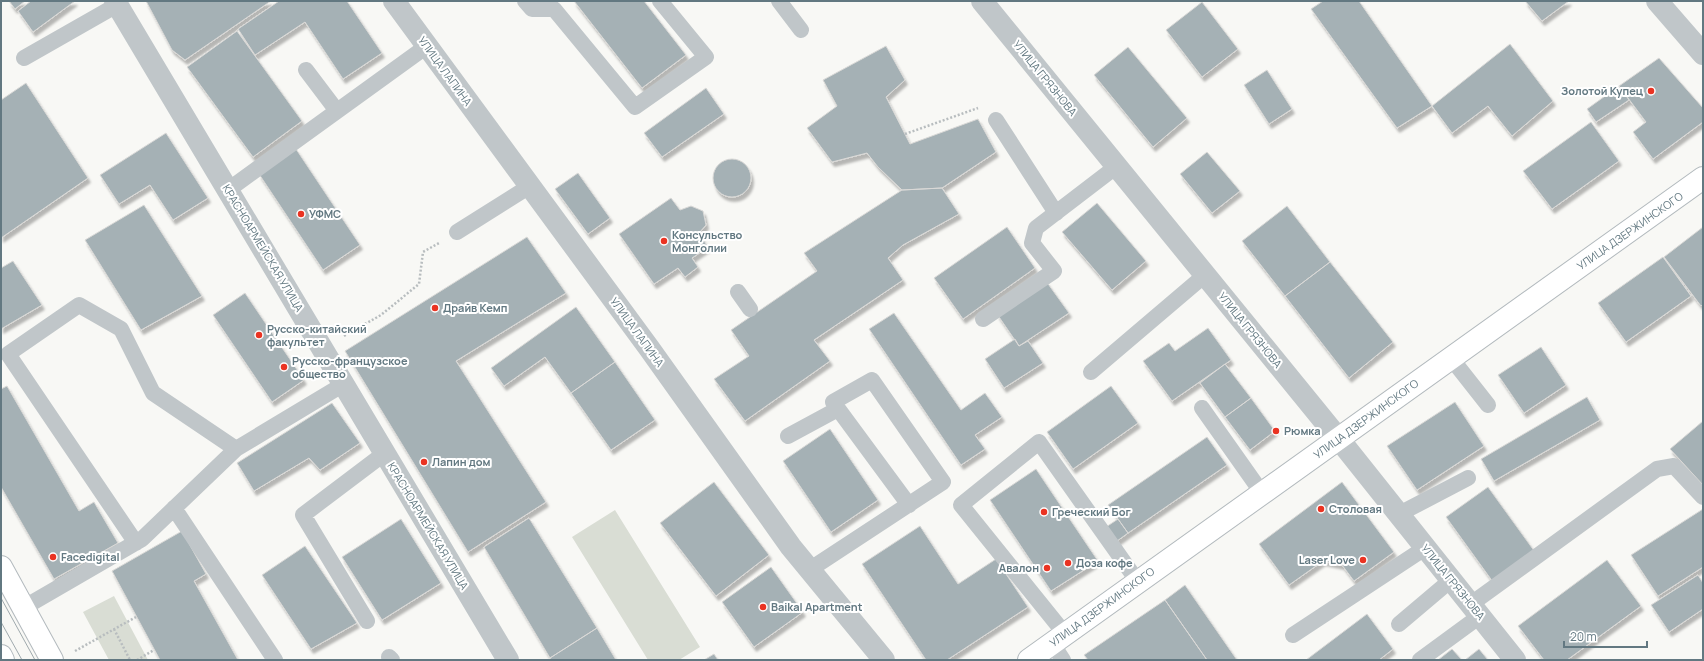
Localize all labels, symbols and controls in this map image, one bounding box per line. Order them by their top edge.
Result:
street label: УЛИЦА ЛАПИНА [415,33,476,109]
street label: УЛИЦА ГРЯЗНОВА [1010,37,1081,119]
place label: Золотой Купец [1561,83,1644,98]
marker: Золотой Купец [1646,86,1656,96]
street label: КРАСНОАРМЕЙСКАЯ УЛИЦА [219,181,308,314]
street label: УЛИЦА ДЗЕРЖИНСКОГО [1574,188,1686,273]
place label: УФМС [309,206,341,221]
marker: УФМС [296,209,306,219]
place label: Консульство Монголии [672,227,743,255]
marker: Консульство Монголии [659,236,669,246]
street label: УЛИЦА ГРЯЗНОВА [1215,289,1286,371]
street label: УЛИЦА ЛАПИНА [607,294,668,370]
place label: Драйв Кемп [443,300,507,315]
marker: Драйв Кемп [430,303,440,313]
place label: Русско-китайский факультет [267,321,367,349]
marker: Русско-китайский факультет [254,330,264,340]
place label: Русско-французское общество [292,353,408,381]
marker: Русско-французское общество [279,362,289,372]
street label: УЛИЦА ДЗЕРЖИНСКОГО [1310,375,1421,462]
place label: Рюмка [1284,423,1321,438]
marker: Рюмка [1271,426,1281,436]
place label: Лапин дом [432,454,490,469]
marker: Лапин дом [419,457,429,467]
street label: КРАСНОАРМЕЙСКАЯ УЛИЦА [384,459,473,592]
place label: Столовая [1329,501,1382,516]
place label: Греческий Бог [1052,504,1131,519]
marker: Столовая [1316,504,1326,514]
marker: Греческий Бог [1039,507,1049,517]
street label: УЛИЦА ГРЯЗНОВА [1418,541,1489,623]
place label: Facedigital [61,549,120,564]
marker: Facedigital [48,552,58,562]
place label: Laser Love [1299,552,1355,567]
place label: Доза кофе [1076,555,1133,570]
marker: Laser Love [1358,555,1368,565]
marker: Доза кофе [1063,558,1073,568]
place label: Авалон [999,560,1039,575]
marker: Авалон [1042,563,1052,573]
street label: УЛИЦА ДЗЕРЖИНСКОГО [1046,563,1157,650]
place label: Baikal Apartment [771,599,863,614]
marker: Baikal Apartment [758,602,768,612]
scale bar [1564,623,1647,649]
text: 20 m [1570,628,1597,645]

